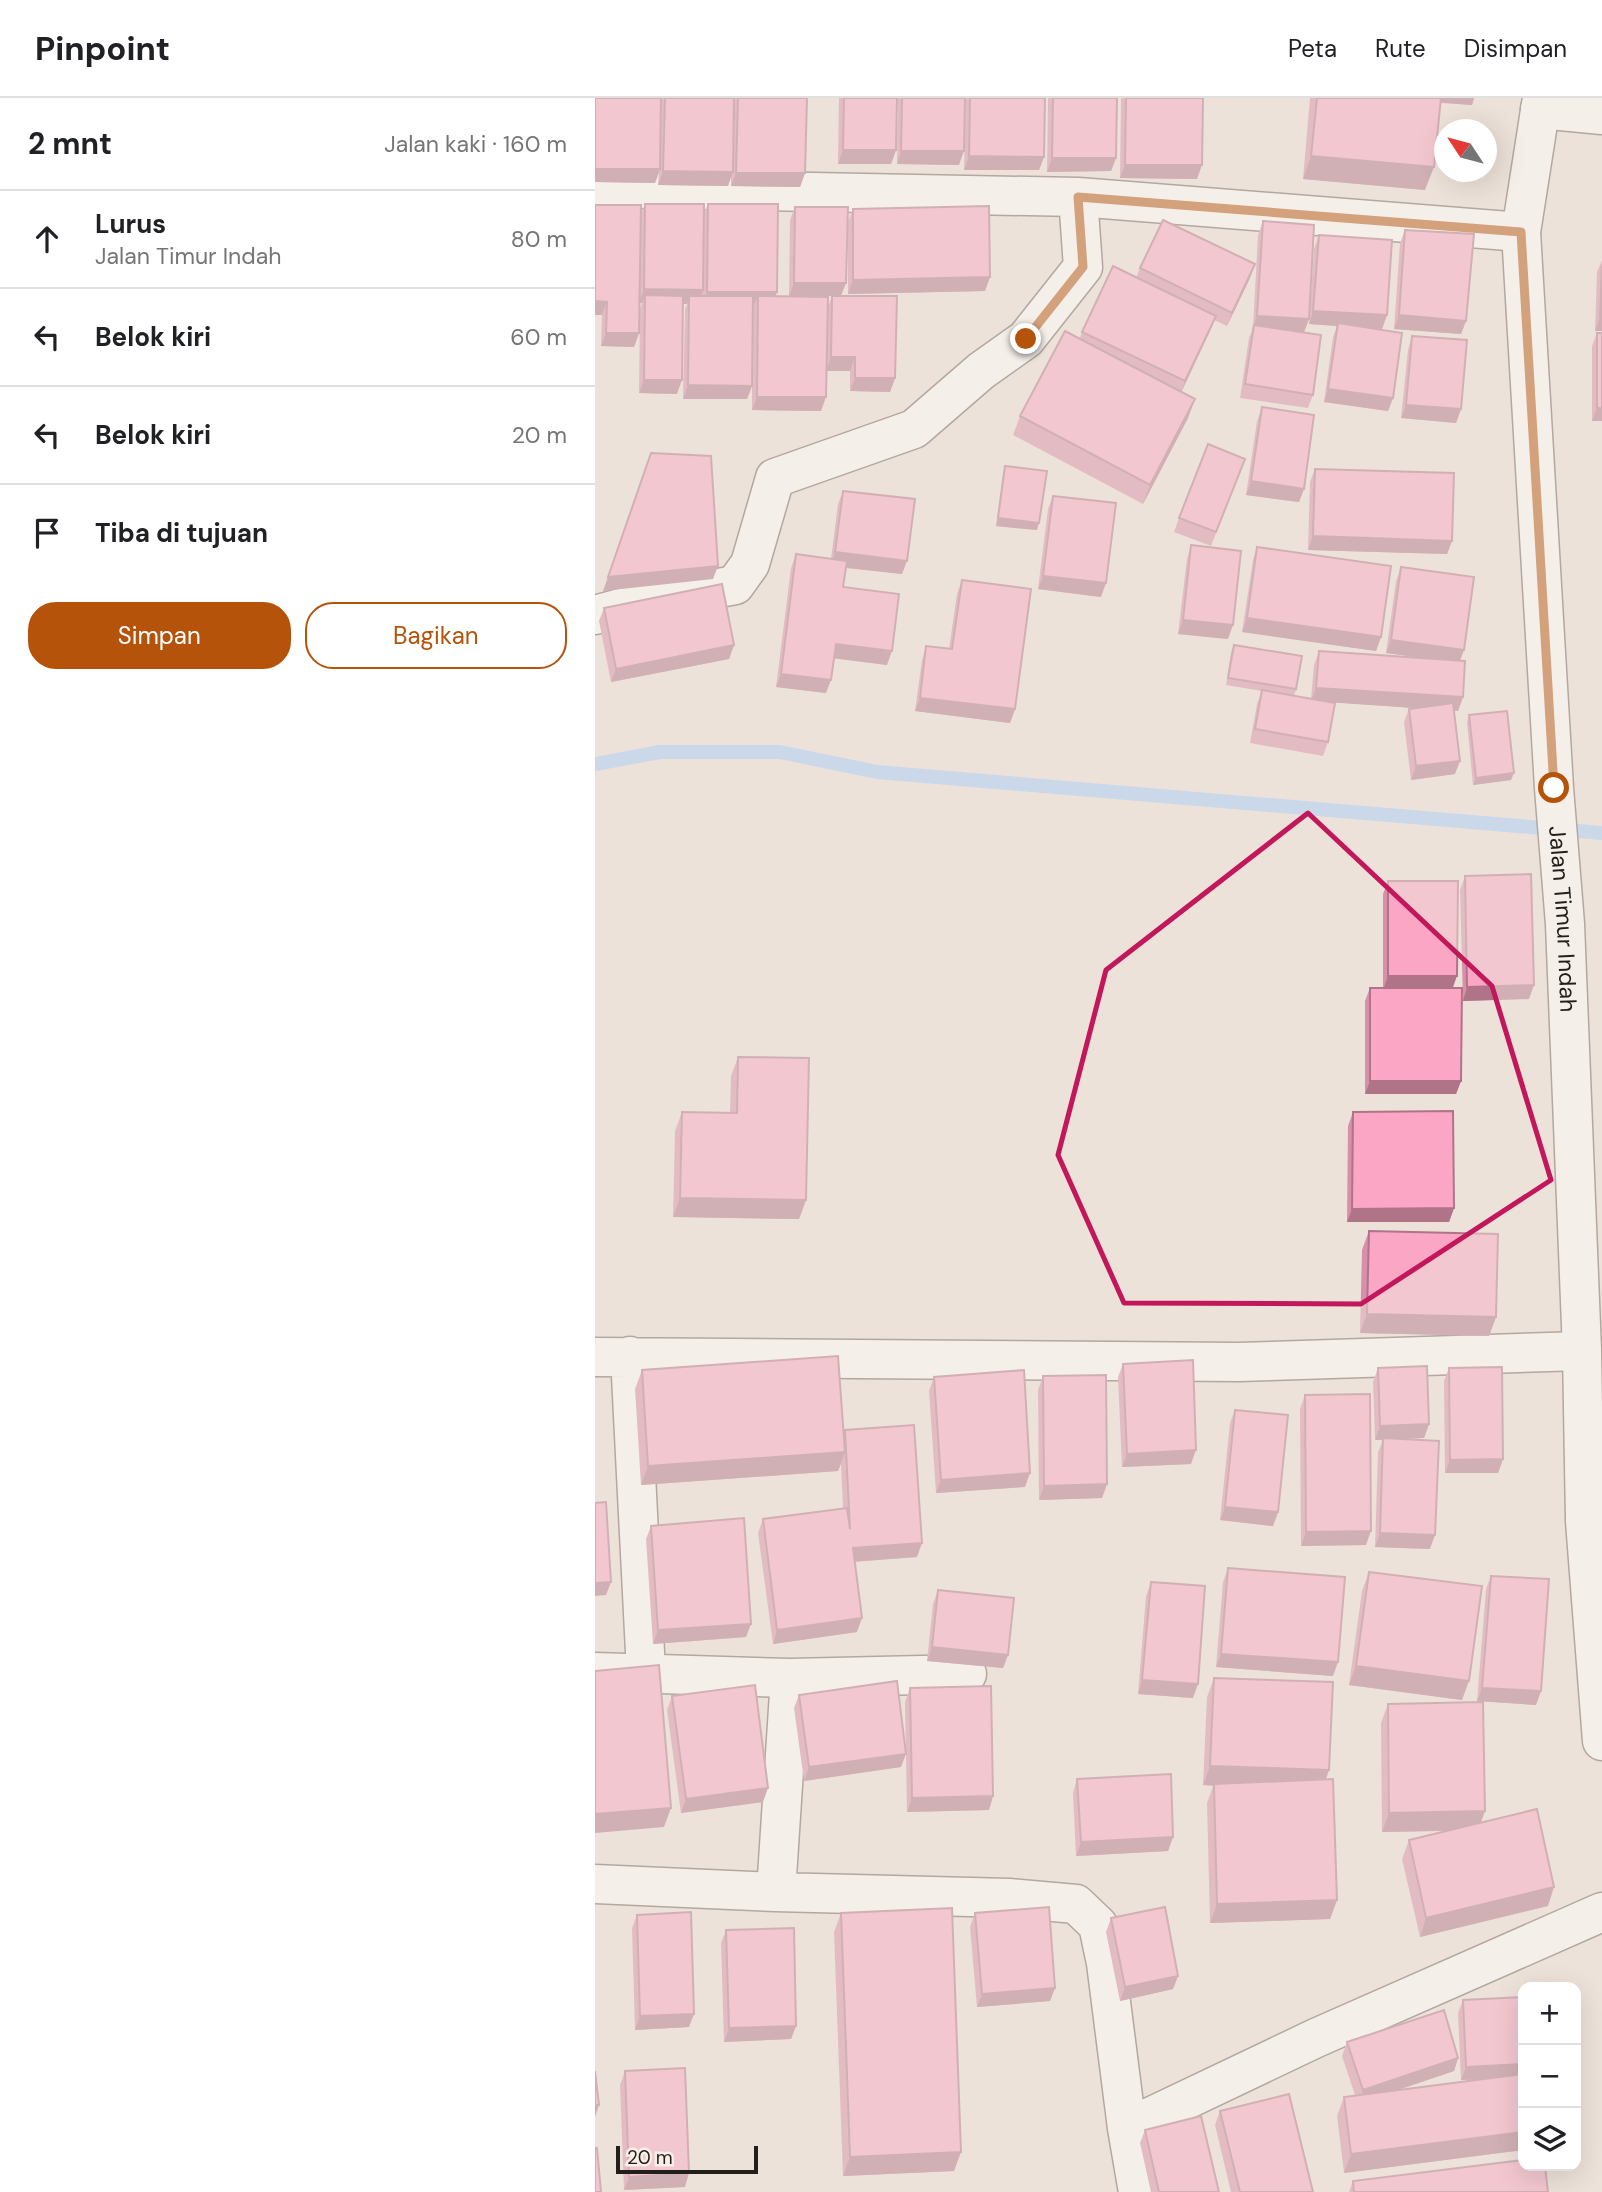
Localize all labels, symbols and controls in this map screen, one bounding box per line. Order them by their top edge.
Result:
text: Pinpoint [35,27,170,70]
text: Peta [1288,33,1337,64]
text: Rute [1375,33,1426,64]
text: Disimpan [1464,33,1567,64]
north arrow [1434,119,1497,182]
text: 2 mnt [28,124,112,163]
text: Jalan kaki · 160 m [384,129,567,159]
text: Lurus [95,207,166,241]
icon: ahead [28,220,66,258]
text: 80 m [511,224,567,254]
text: Jalan Timur Indah [95,241,281,271]
icon: left [28,318,66,356]
text: Belok kiri [95,320,211,354]
text: 60 m [510,322,567,352]
route end [1010,323,1041,354]
icon: left [28,416,66,454]
text: Belok kiri [95,418,211,452]
text: 20 m [512,420,567,450]
icon: arrive [28,514,66,552]
text: Tiba di tujuan [95,516,268,550]
button: Simpan [28,602,291,669]
button: Bagikan [305,602,567,669]
route start [1538,772,1569,803]
street label: Jalan Timur Indah [1542,825,1583,1013]
map controls [1518,1982,1581,2171]
button: + [1518,1982,1581,2045]
button: − [1518,2045,1581,2108]
button: layers [1518,2108,1581,2171]
scale bar [616,2143,758,2175]
text: 20 m [627,2145,673,2170]

